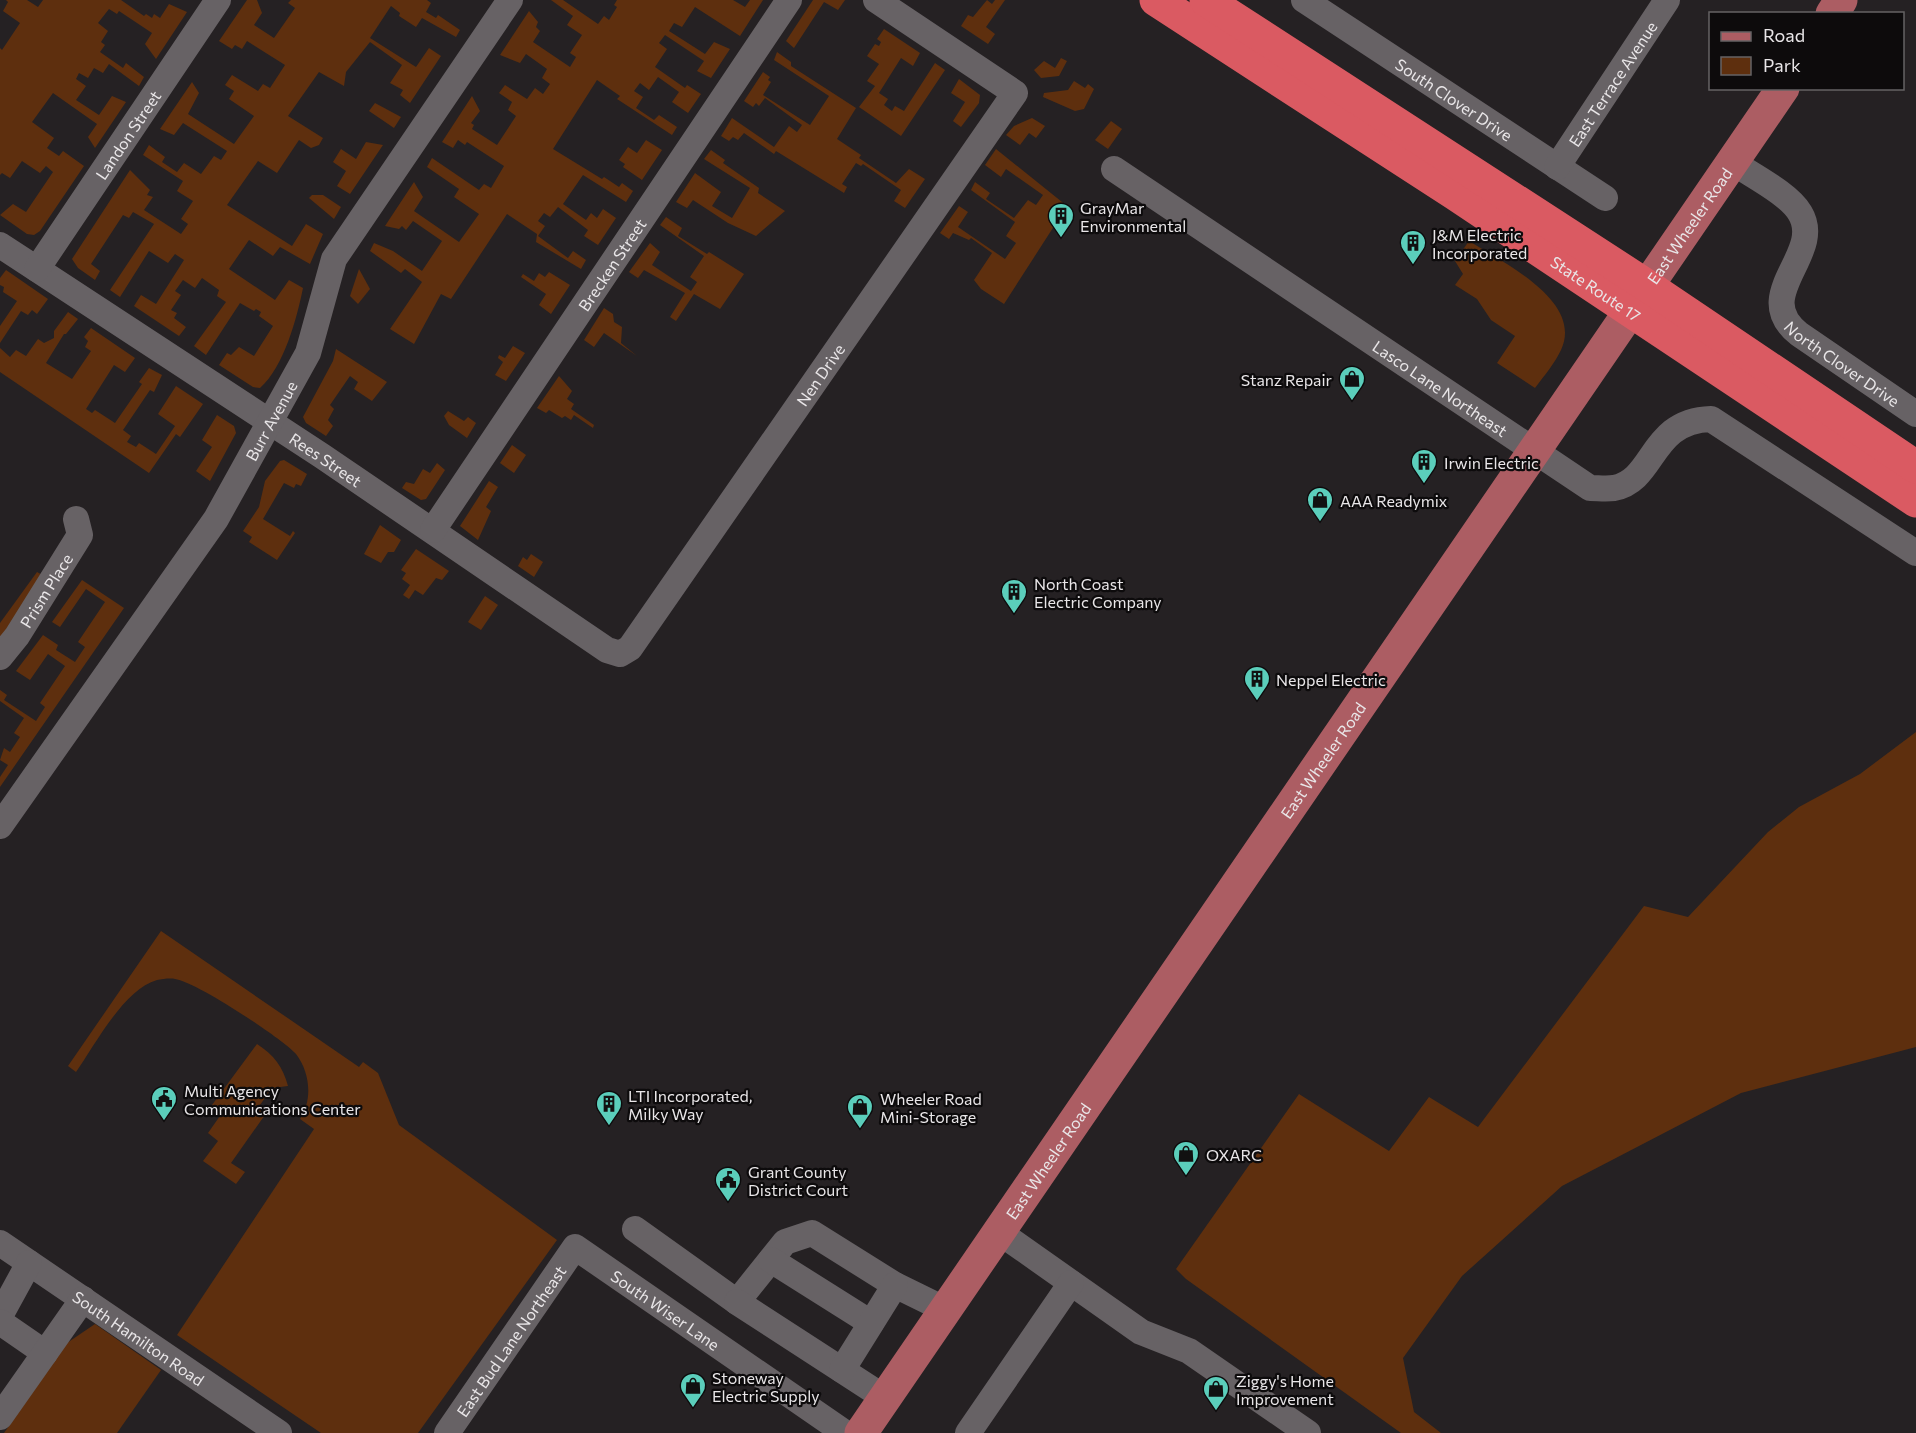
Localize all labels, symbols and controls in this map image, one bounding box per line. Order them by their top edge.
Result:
legend [1709,12,1904,90]
street label: East Terrace Avenue [1564,17,1660,150]
text: Road [1763,24,1805,46]
street label: South Clover Drive [1393,54,1516,144]
text: Park [1763,54,1801,76]
street label: Landon Street [91,86,164,183]
street label: East Wheeler Road [1642,164,1735,287]
place label: GrayMar Environmental [1080,198,1186,235]
building icon: GrayMar Environmental [1046,201,1076,239]
street label: Brecken Street [574,214,649,314]
place label: J&M Electric Incorporated [1432,225,1527,262]
building icon: J&M Electric Incorporated [1398,228,1428,266]
street label: State Route 17 [1548,251,1645,325]
street label: North Clover Drive [1781,317,1904,410]
street label: Lasco Lane Northeast [1370,336,1512,440]
street label: Nen Drive [792,340,848,409]
shop icon: Stanz Repair [1337,364,1367,402]
place label: Stanz Repair [1241,370,1333,389]
street label: Burr Avenue [241,377,300,464]
street label: Rees Street [286,428,366,490]
building icon: Irwin Electric [1409,447,1439,485]
place label: Irwin Electric [1444,453,1539,472]
shop icon: AAA Readymix [1305,485,1335,523]
place label: AAA Readymix [1340,491,1448,510]
street label: Prism Place [15,550,76,631]
place label: North Coast Electric Company [1034,574,1162,611]
building icon: North Coast Electric Company [999,577,1029,615]
building icon: Neppel Electric [1242,664,1272,702]
place label: Neppel Electric [1276,670,1386,689]
street label: East Wheeler Road [1276,698,1369,822]
place label: Multi Agency Communications Center [184,1081,361,1118]
public building icon: Multi Agency Communications Center [149,1084,179,1122]
place label: LTI Incorporated, Milky Way [628,1086,752,1123]
building icon: LTI Incorporated, Milky Way [594,1089,624,1127]
place label: Wheeler Road Mini-Storage [880,1089,982,1126]
shop icon: Wheeler Road Mini-Storage [845,1092,875,1130]
street label: East Wheeler Road [1001,1099,1094,1223]
shop icon: OXARC [1171,1139,1201,1177]
place label: OXARC [1206,1145,1262,1164]
place label: Grant County District Court [748,1162,849,1199]
public building icon: Grant County District Court [713,1165,743,1203]
street label: East Bud Lane Northeast [452,1261,569,1420]
street label: South Wiser Lane [608,1266,724,1354]
street label: South Hamilton Road [69,1286,208,1389]
place label: Stoneway Electric Supply [712,1368,820,1405]
shop icon: Stoneway Electric Supply [678,1371,708,1409]
place label: Ziggy's Home Improvement [1236,1371,1334,1408]
shop icon: Ziggy's Home Improvement [1201,1374,1231,1412]

